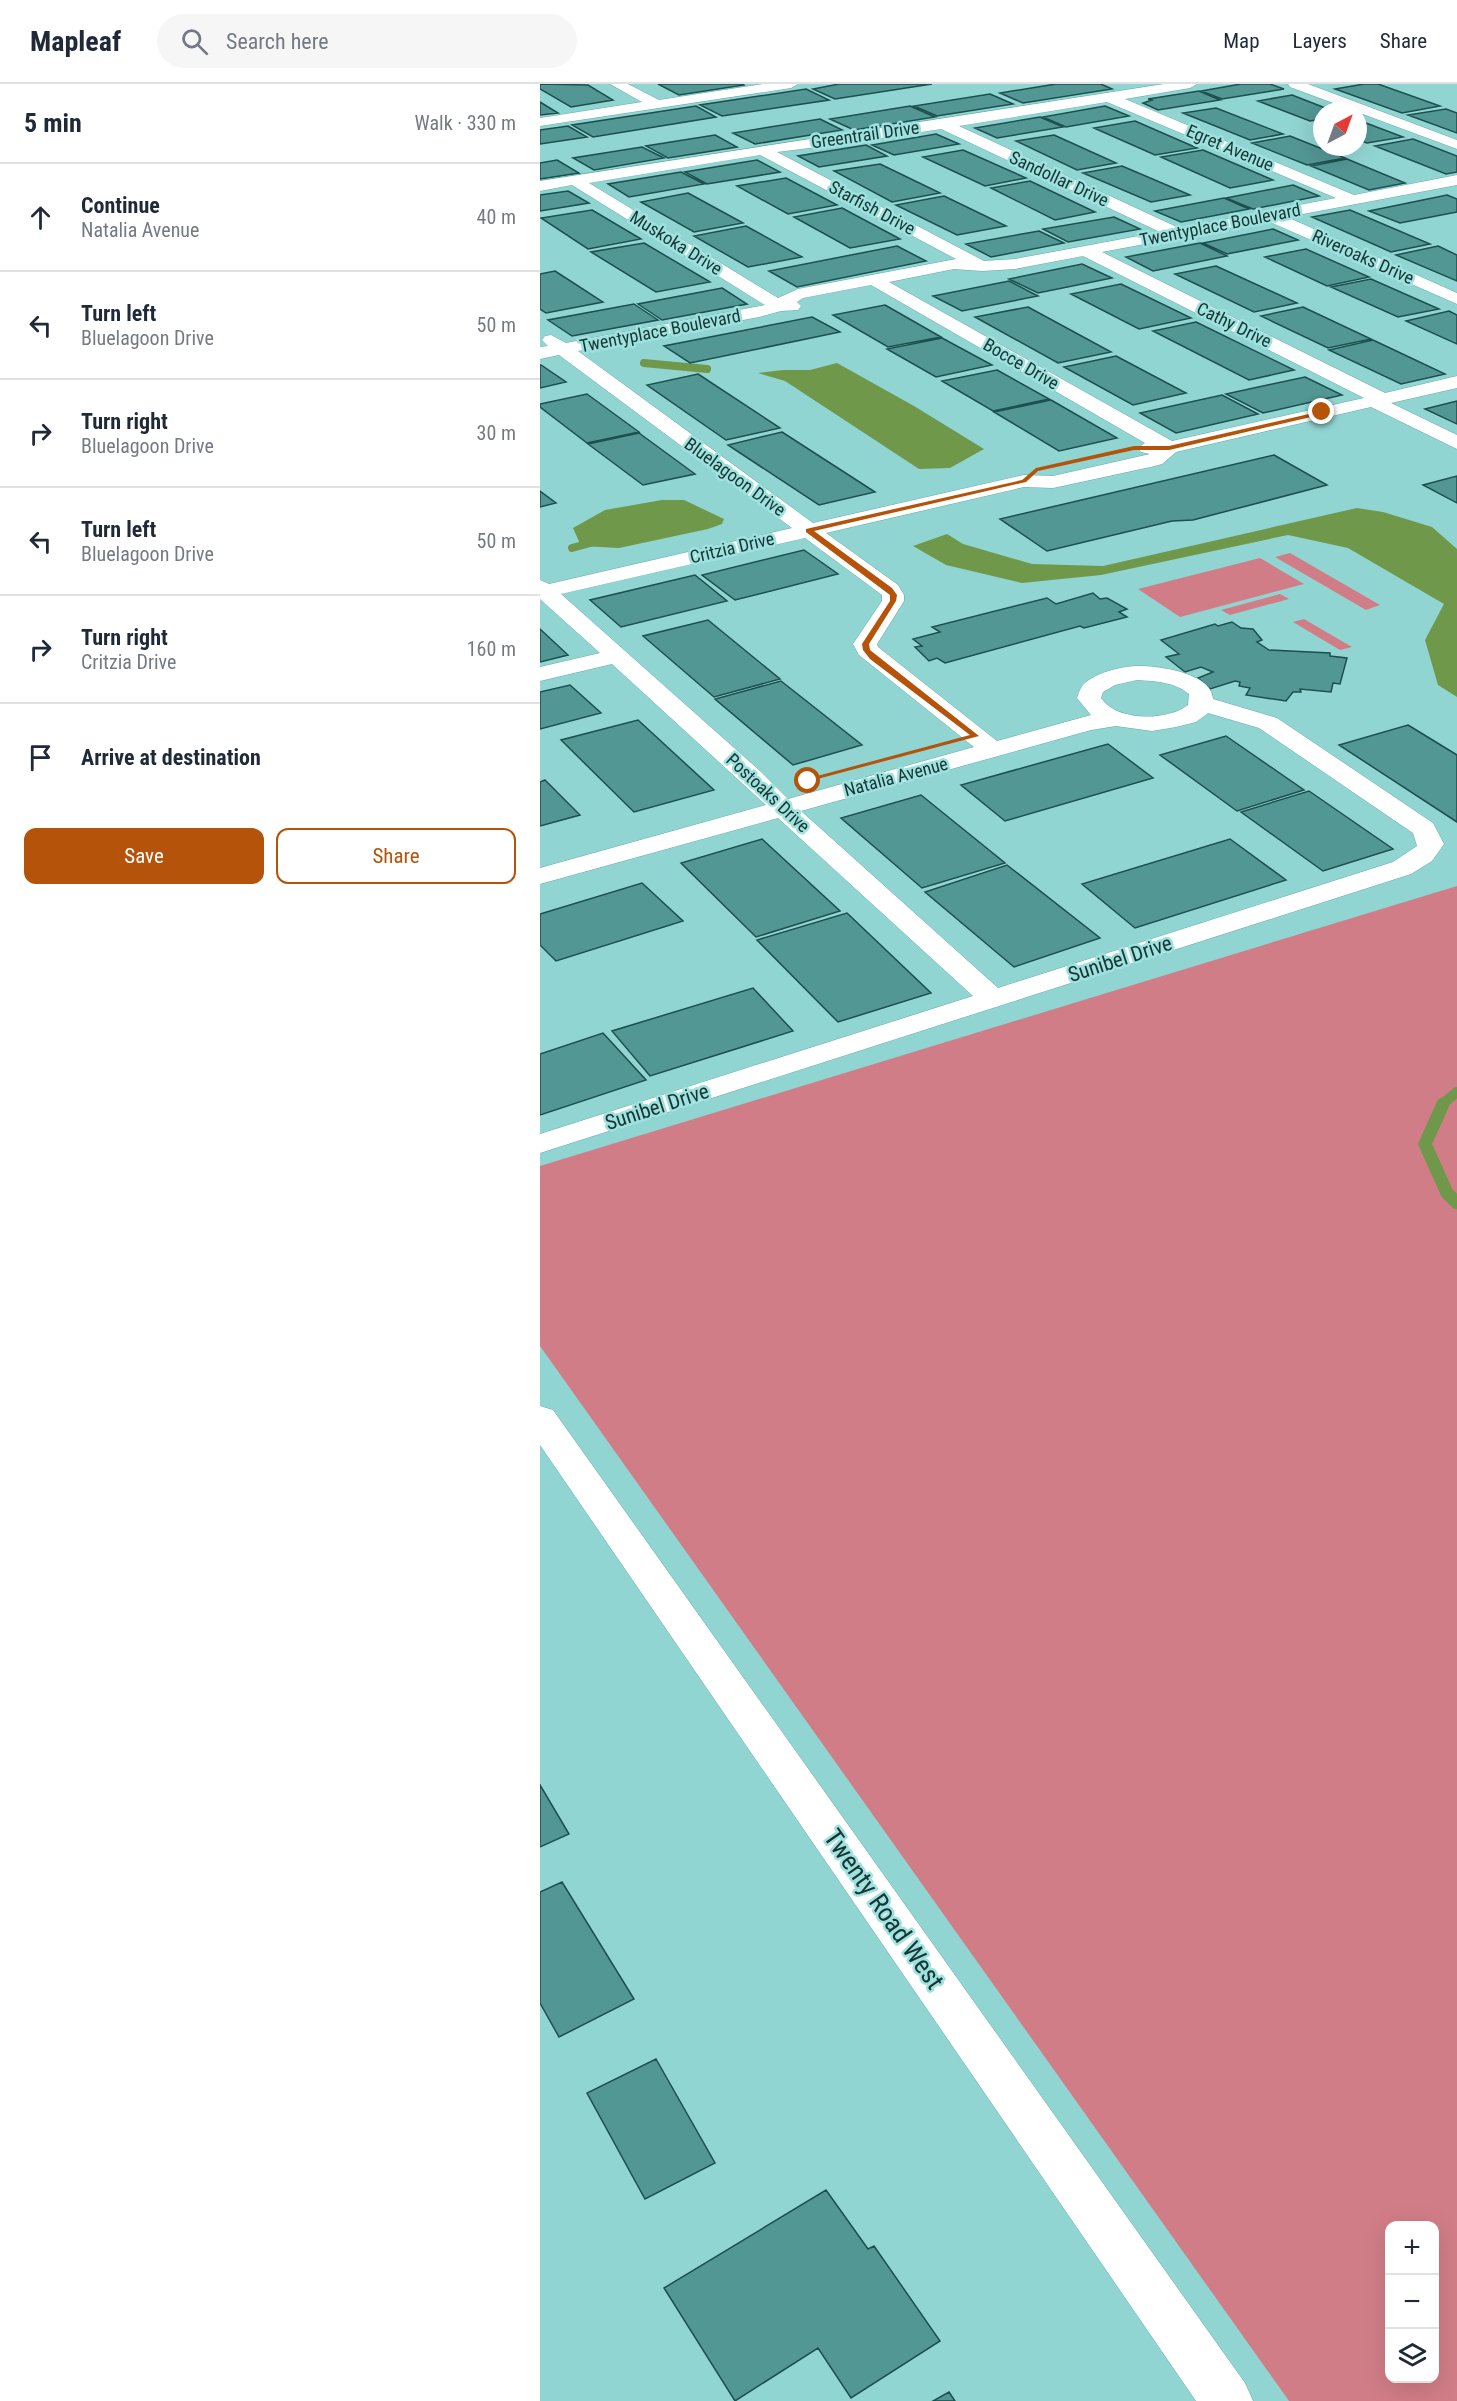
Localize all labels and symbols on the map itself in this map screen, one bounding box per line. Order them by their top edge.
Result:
north arrow [1313,102,1367,156]
street label: Greentrail Drive [810,117,920,152]
street label: Egret Avenue [1183,120,1277,175]
street label: Sandollar Drive [1006,146,1112,211]
street label: Starfish Drive [826,176,919,239]
street label: Twentyplace Boulevard [1138,199,1302,250]
street label: Muskoka Drive [626,206,726,279]
street label: Riveroaks Drive [1309,225,1417,288]
street label: Cathy Drive [1193,297,1275,352]
street label: Twentyplace Boulevard [578,305,742,356]
street label: Bocce Drive [980,333,1063,394]
route end [1308,398,1334,424]
street label: Bluelagoon Drive [681,433,790,520]
street label: Critzia Drive [688,528,776,567]
street label: Postoaks Drive [722,749,814,837]
street label: Natalia Avenue [842,753,950,800]
route start [794,767,820,793]
street label: Sunibel Drive [1065,931,1175,987]
street label: Sunibel Drive [602,1079,712,1135]
street label: Twenty Road West [818,1823,950,1995]

